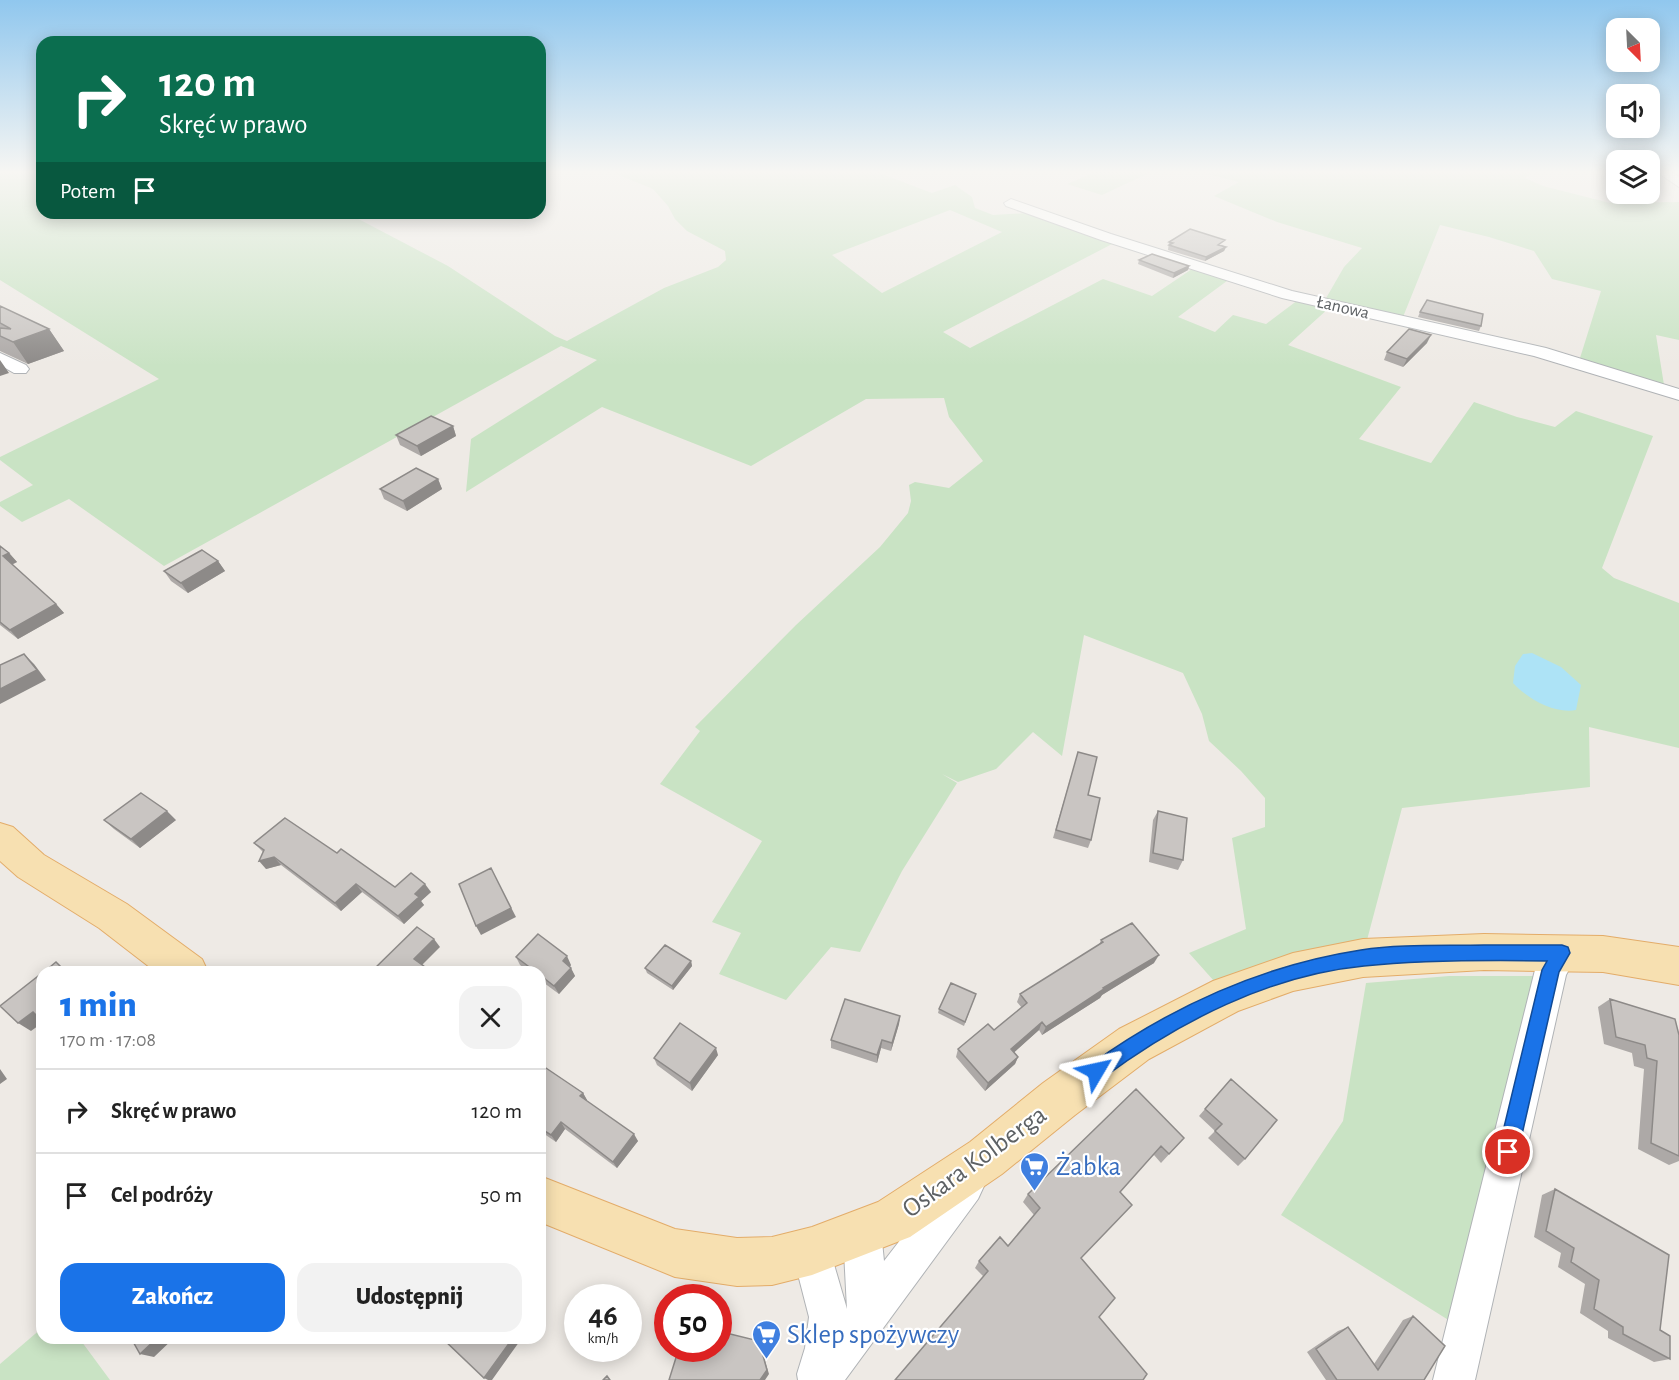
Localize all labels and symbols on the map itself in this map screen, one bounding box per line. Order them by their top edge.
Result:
north arrow [1606,18,1660,72]
street label: Łanowa [1314,293,1371,323]
position arrow [1064,1039,1128,1103]
street label: Oskara Kolberga [897,1100,1051,1223]
pin [1482,1126,1533,1177]
supermarket icon: Żabka [1019,1150,1051,1192]
place label: Żabka [1056,1151,1121,1180]
speed limit sign: 50 [654,1284,732,1362]
supermarket icon: Sklep spożywczy [750,1318,782,1360]
place label: Sklep spożywczy [787,1321,960,1349]

